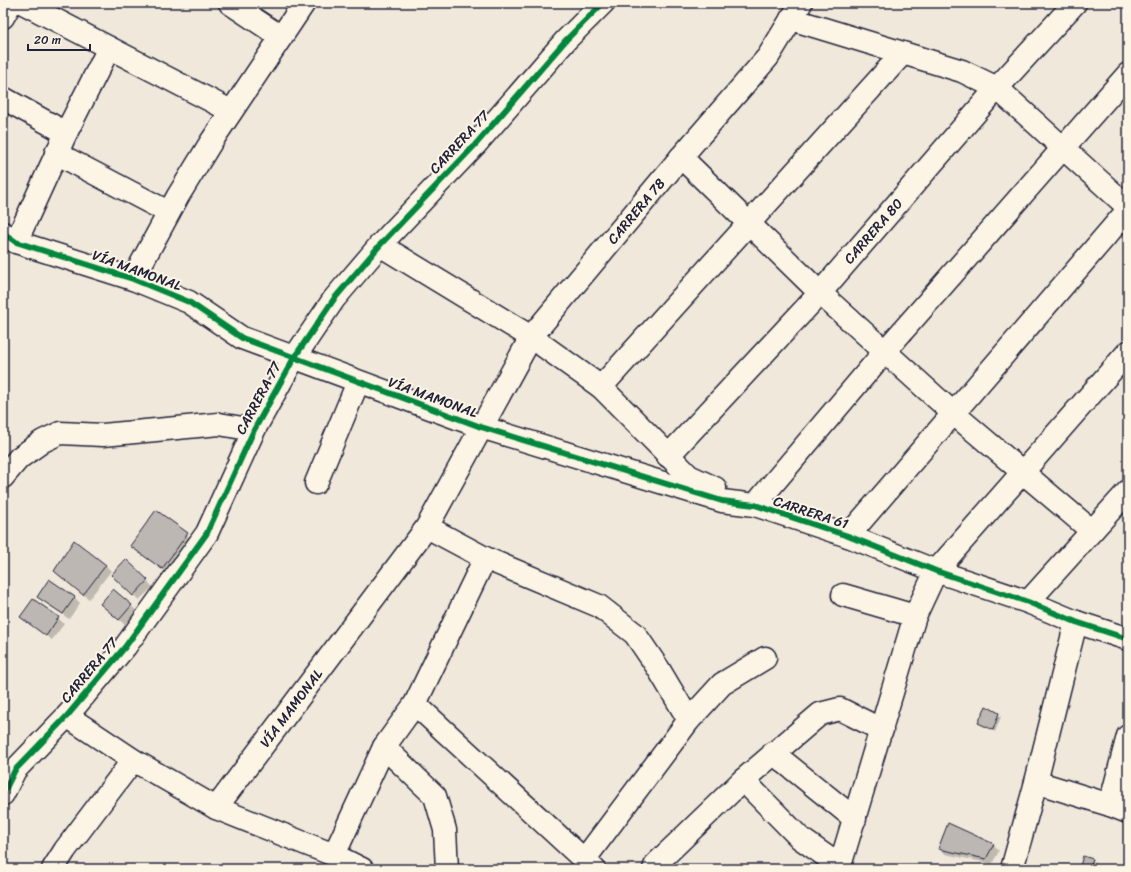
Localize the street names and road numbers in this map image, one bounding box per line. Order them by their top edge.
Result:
street label: CARRERA 77 [423,104,496,180]
street label: CARRERA 78 [601,172,672,250]
street label: CARRERA 80 [837,192,910,270]
street label: VÍA MAMONAL [89,243,186,298]
street label: CARRERA 77 [229,356,289,439]
street label: VÍA MAMONAL [385,370,482,425]
street label: CARRERA 61 [770,489,852,536]
street label: CARRERA 77 [54,631,125,709]
street label: VÍA MAMONAL [253,663,330,753]

